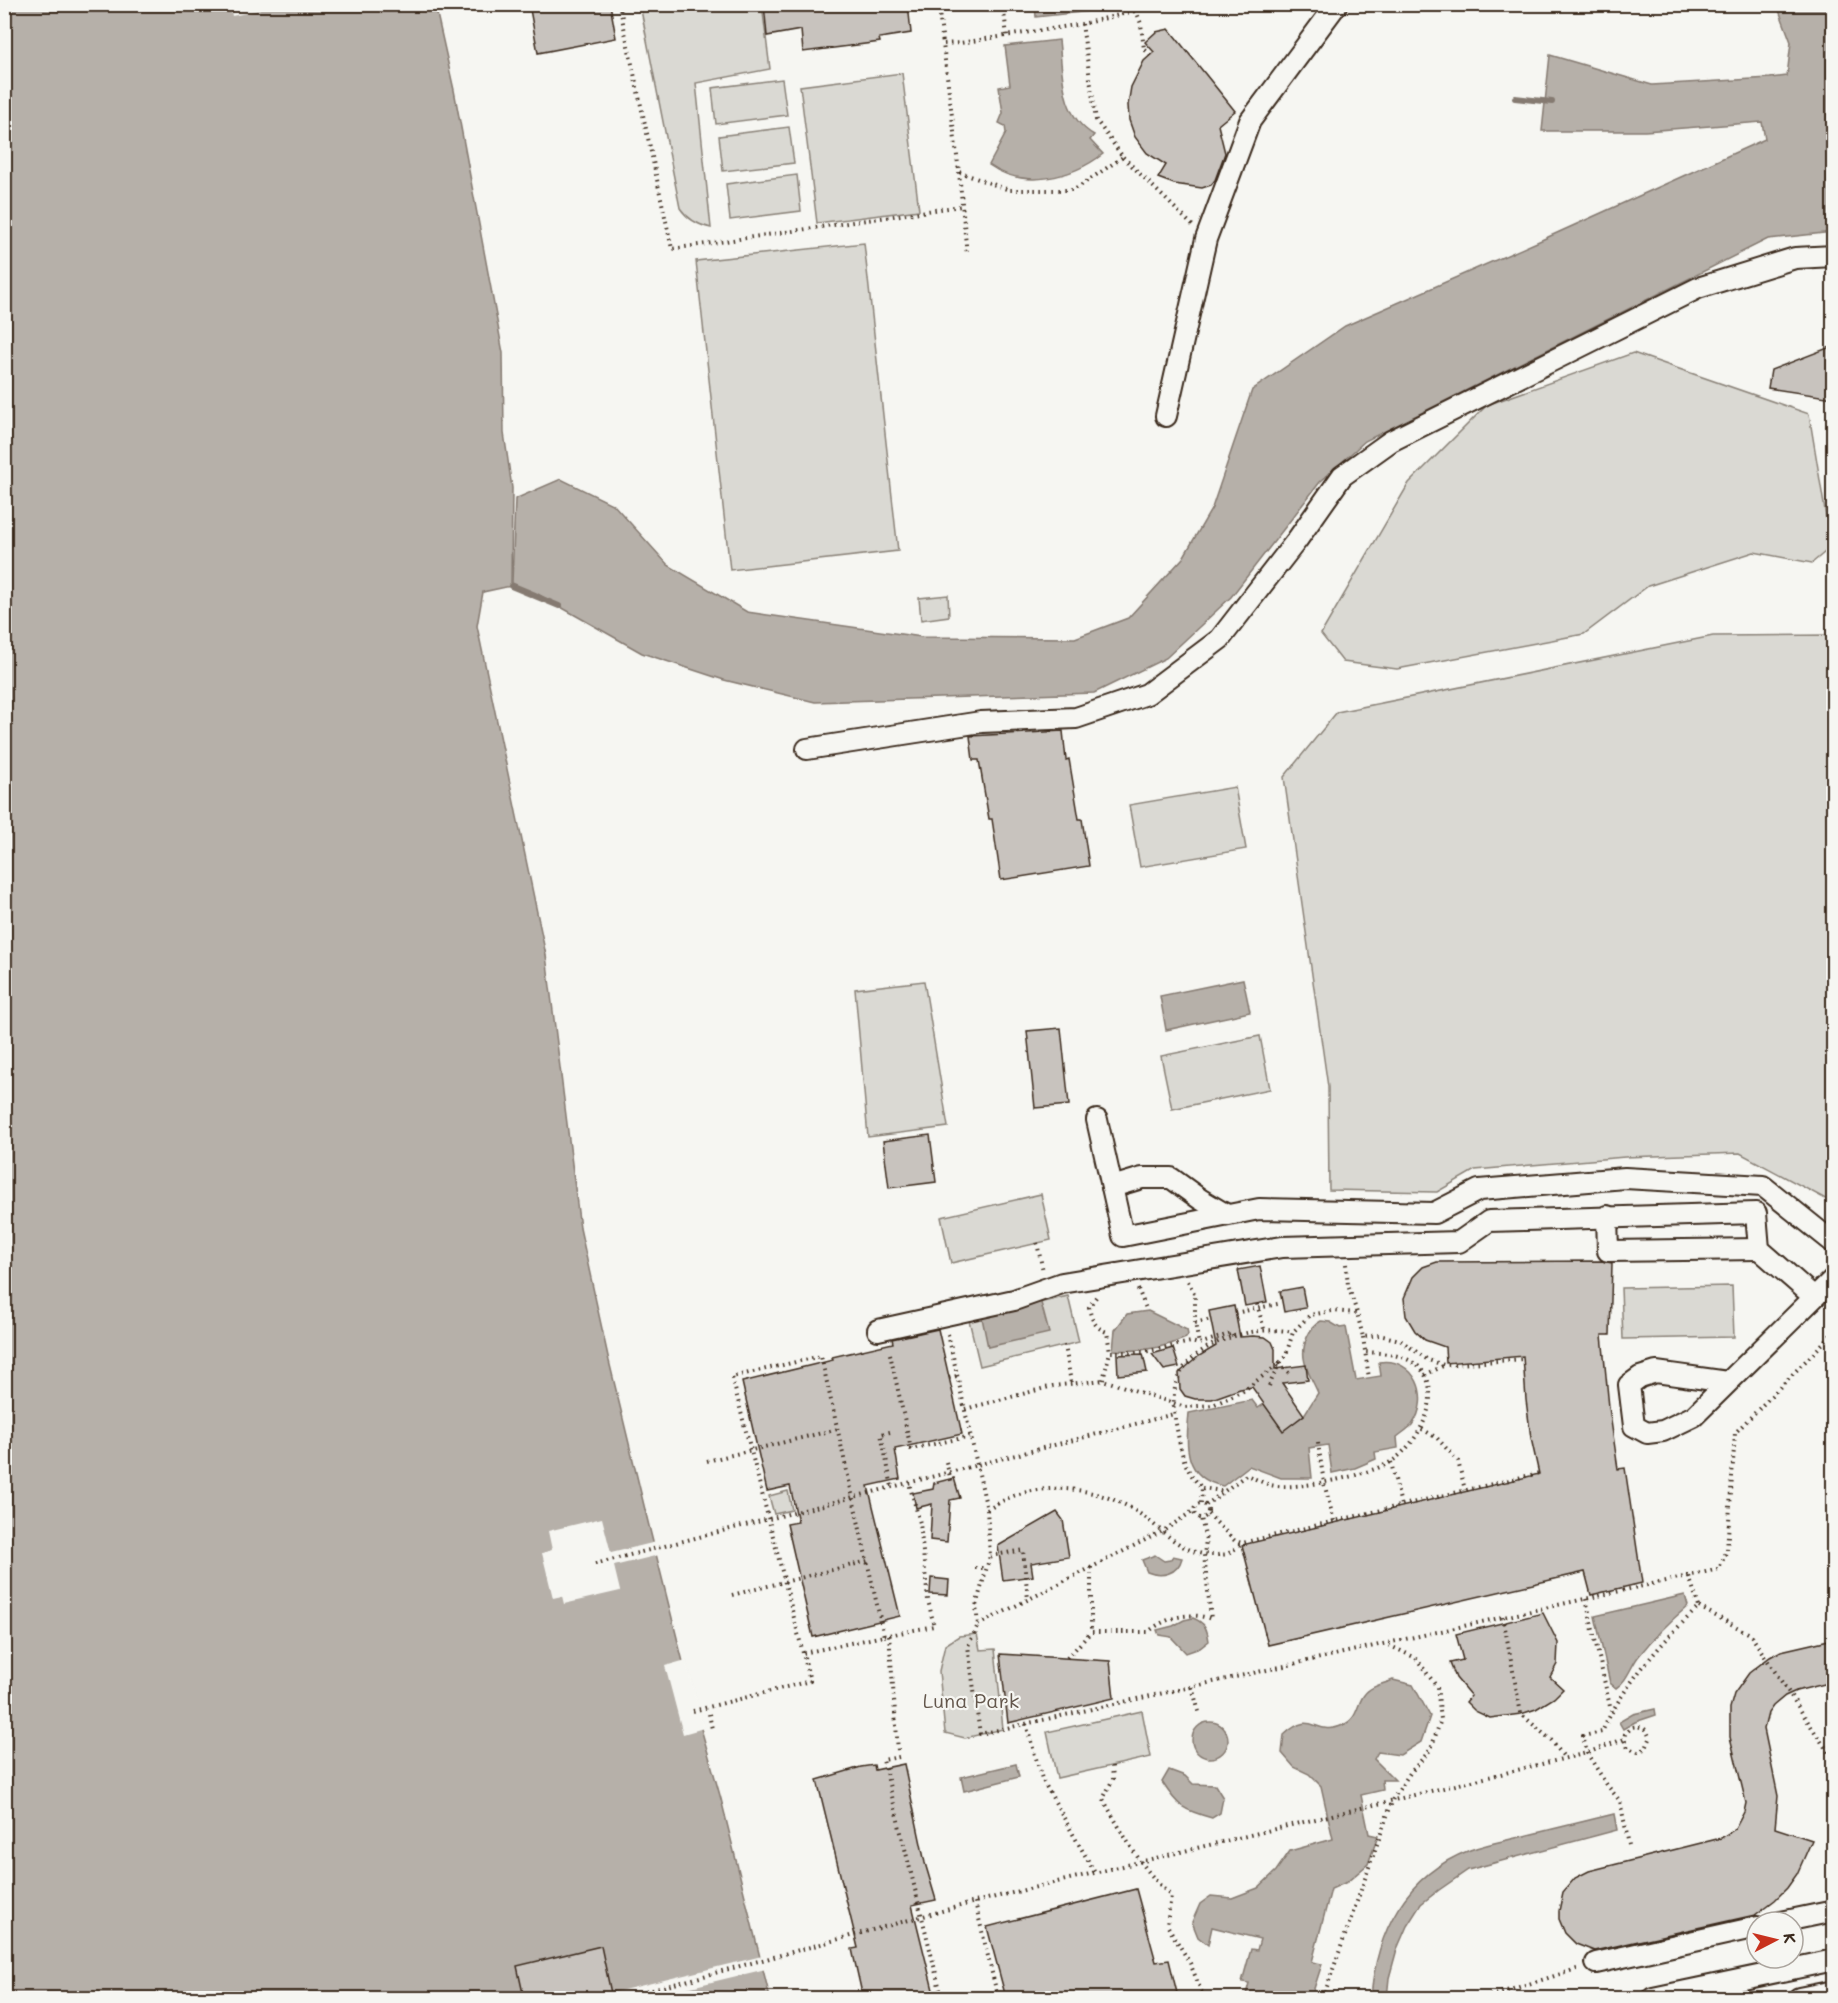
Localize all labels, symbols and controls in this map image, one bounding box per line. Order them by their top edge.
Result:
park label: Luna Park [923,1687,1019,1713]
north arrow [1745,1910,1805,1970]
text: K [1779,1932,1801,1945]

